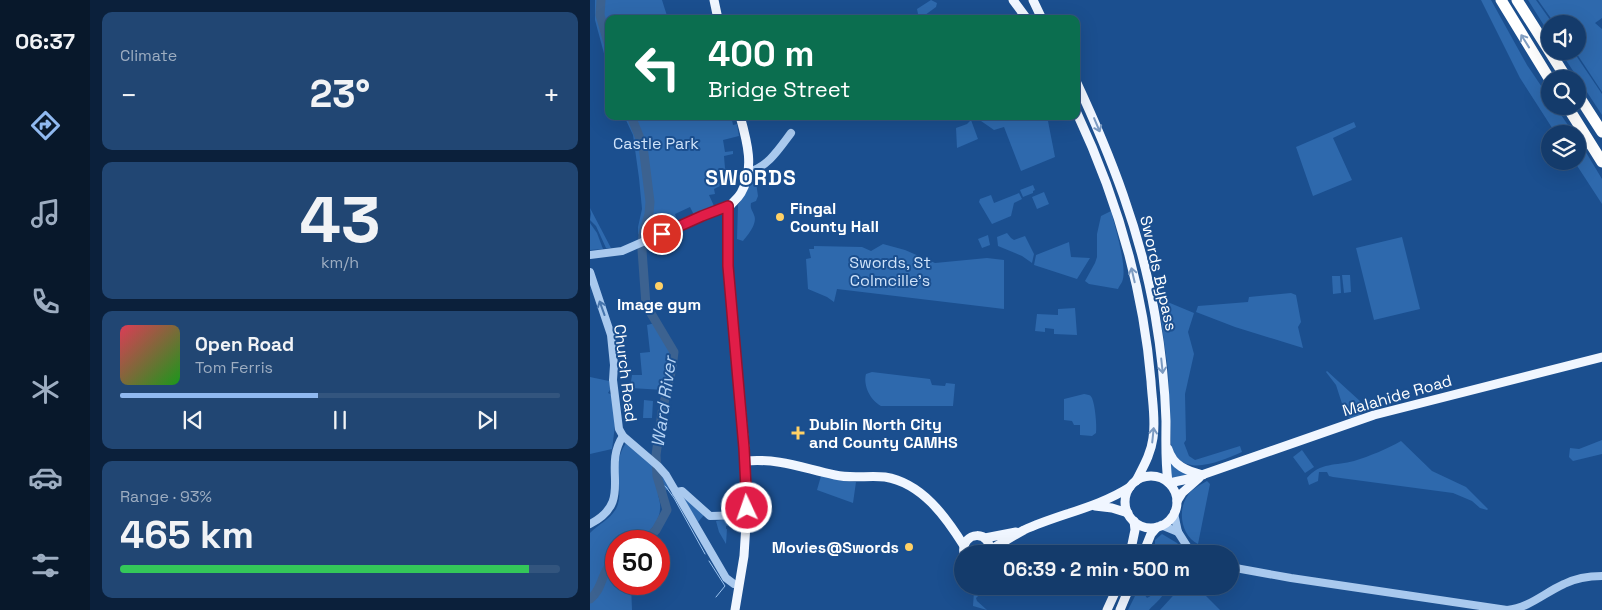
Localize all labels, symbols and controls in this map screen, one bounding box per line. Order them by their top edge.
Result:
map controls [1541,15,1586,170]
button: sound [1541,15,1586,60]
text: 06:37 [15,27,75,55]
text: 400 m [708,32,814,76]
one-way arrow [1520,34,1530,48]
icon: left [625,35,690,100]
text: Climate [120,45,177,66]
text: 23° [310,70,370,118]
button: search [1541,70,1586,115]
text: Bridge Street [708,75,850,103]
text: − [120,77,137,113]
text: + [543,77,560,113]
icon: directions [28,108,63,143]
one-way arrow [1093,118,1102,133]
button: layers [1541,125,1586,170]
park label: Castle Park [613,133,699,154]
district label: SWORDS [705,164,797,191]
text: 43 [300,178,380,261]
icon: music [28,196,63,231]
place label: Fingal County Hall [790,198,879,237]
marker: Fingal County Hall [774,211,786,223]
pin [641,213,683,255]
street label: Swords Bypass [1135,213,1182,333]
icon: arrive [648,220,676,248]
text: km/h [321,252,359,273]
park label: Swords, St Colmcille's [849,252,931,291]
one-way arrow [1128,267,1137,283]
marker: Image gym [653,280,665,292]
icon: phone [28,284,63,319]
place label: Image gym [617,294,701,315]
one-way arrow [597,301,606,316]
street label: Church Road [609,323,642,423]
text: Open Road [195,332,294,357]
water label: Ward River [646,353,682,449]
text: Tom Ferris [195,357,273,378]
one-way arrow [1157,357,1167,373]
street label: Malahide Road [1340,370,1454,421]
icon: climate [28,372,63,407]
icon: previous [179,406,207,434]
icon: pause [326,406,354,434]
icon: next [473,406,501,434]
place label: Dublin North City and County CAMHS [809,414,958,453]
marker: Dublin North City and County CAMHS [791,426,805,440]
one-way arrow [1148,428,1157,444]
icon: car [28,460,63,495]
position arrow [720,481,772,533]
text: Range · 93% [120,486,212,507]
text: 465 km [120,511,254,559]
speed limit sign: 50 [605,530,670,595]
place label: Movies@Swords [772,537,899,558]
marker: Movies@Swords [903,541,915,553]
icon: filters [28,548,63,583]
text: 06:39 · 2 min · 500 m [1003,557,1190,582]

